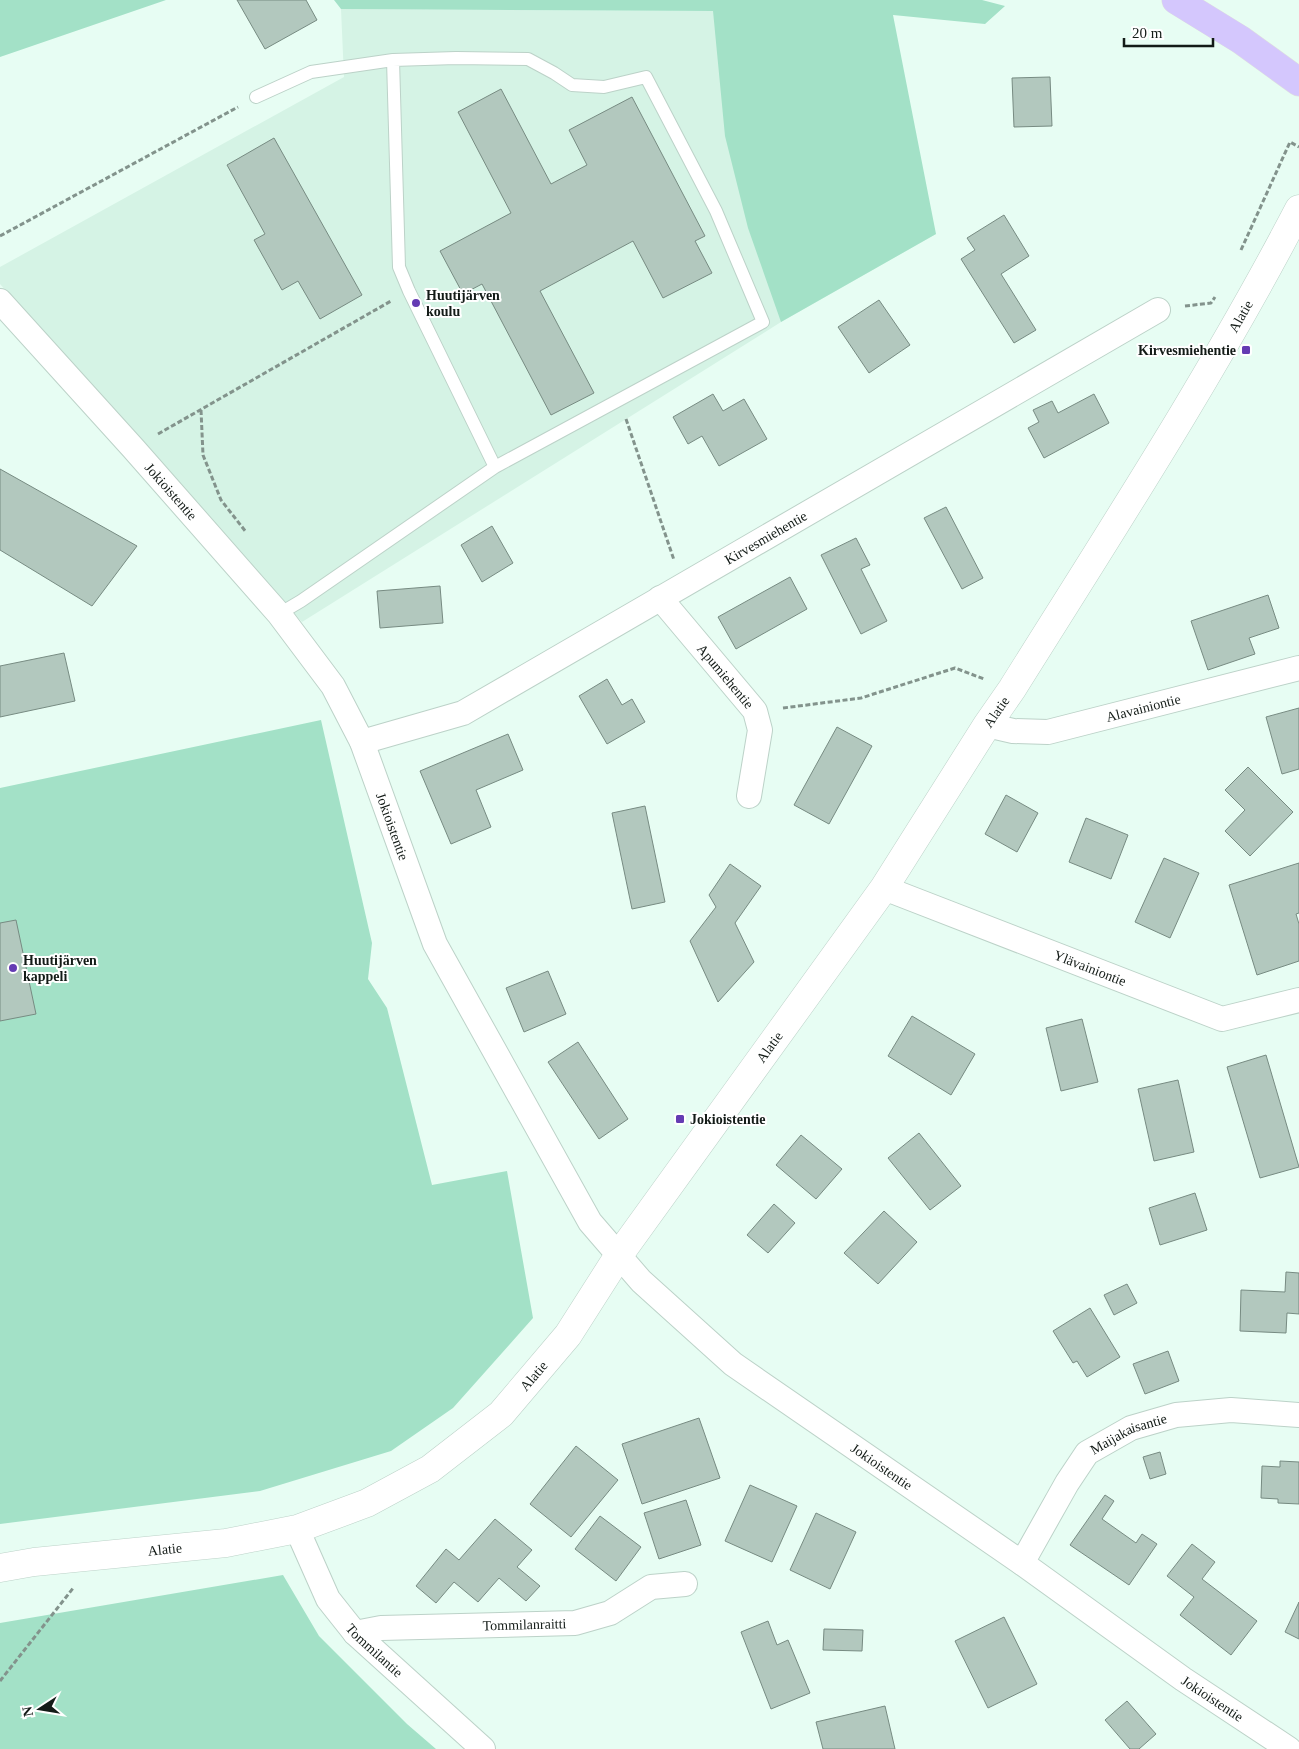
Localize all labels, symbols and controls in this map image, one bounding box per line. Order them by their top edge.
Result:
scale bar [1124,15,1213,47]
text: 20 m [1132,25,1163,41]
place label: Huutijärven koulu [426,288,500,319]
marker: Huutijärven koulu [410,297,422,309]
street label: Alatie [1226,298,1256,335]
place label: Kirvesmiehentie [1138,343,1236,358]
marker: Kirvesmiehentie [1240,344,1252,356]
street label: Jokioistentie [142,460,200,523]
street label: Kirvesmiehentie [722,508,810,568]
street label: Apumiehentie [694,641,757,712]
street label: Alavainiontie [1105,692,1182,725]
street label: Alatie [981,694,1013,730]
street label: Jokioistentie [373,791,411,862]
street label: Ylävainiontie [1052,948,1128,989]
place label: Huutijärven kappeli [23,953,97,984]
marker: Huutijärven kappeli [7,962,19,974]
street label: Alatie [754,1029,786,1065]
place label: Jokioistentie [690,1112,765,1127]
marker: Jokioistentie [674,1113,686,1125]
street label: Alatie [517,1358,551,1394]
street label: Maijakaisantie [1088,1411,1169,1458]
street label: Jokioistentie [848,1441,915,1493]
street label: Alatie [147,1540,183,1559]
street label: Tommilanraitti [482,1616,567,1633]
street label: Tommilantie [343,1621,405,1680]
street label: Jokioistentie [1179,1673,1246,1725]
north arrow [15,1684,65,1734]
text: N [19,1705,36,1718]

